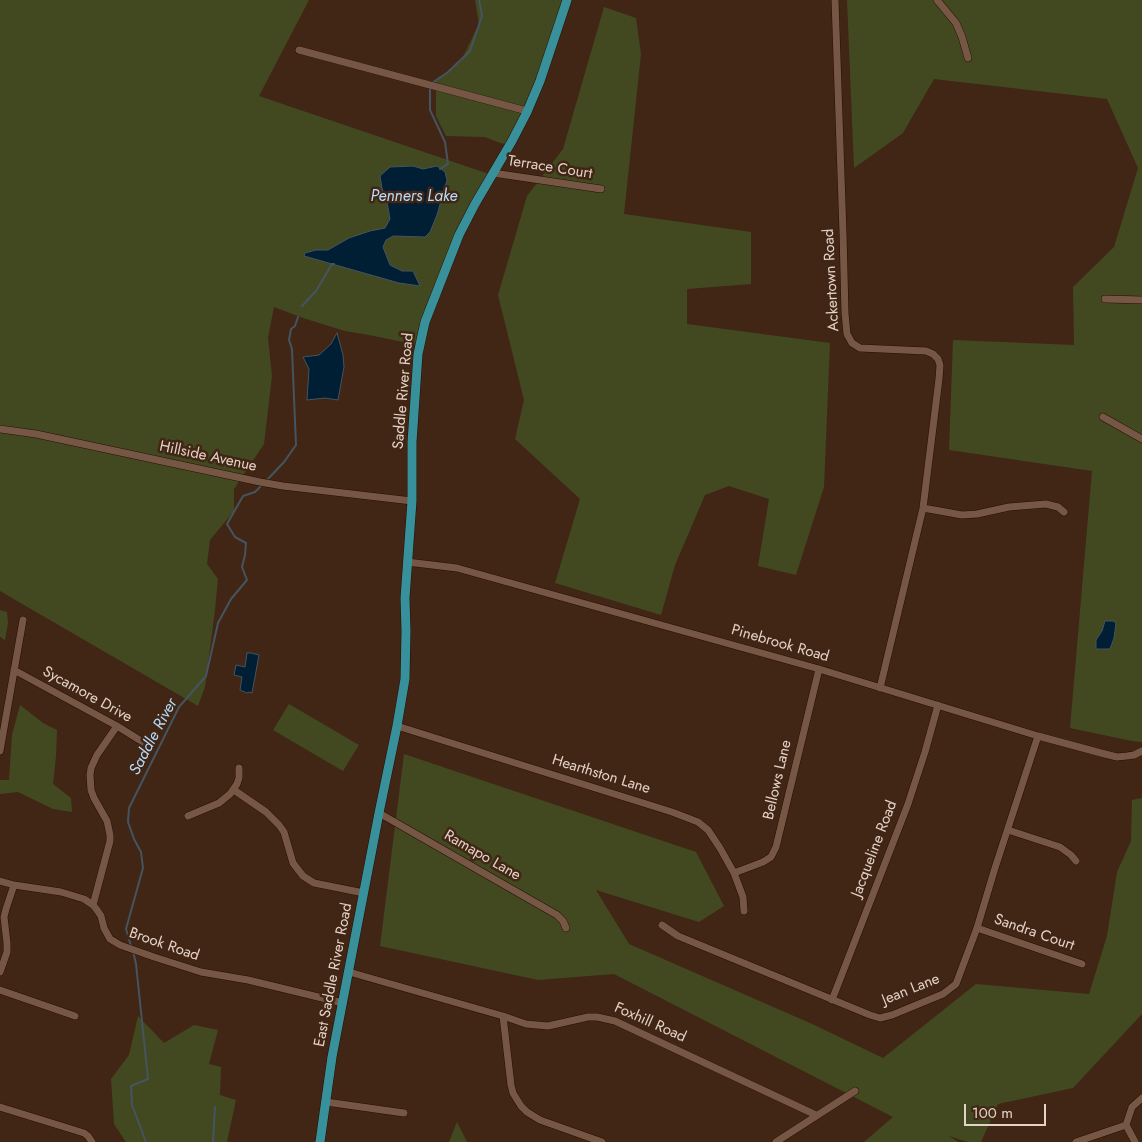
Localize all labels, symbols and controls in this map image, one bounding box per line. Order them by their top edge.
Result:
street label: Terrace Court [507,152,593,184]
water label: Penners Lake [370,187,458,207]
street label: Ackertown Road [820,228,844,332]
street label: Saddle River Road [390,332,418,450]
street label: Hillside Avenue [158,438,258,476]
street label: Pinebrook Road [729,621,831,667]
street label: Sycamore Drive [39,663,135,727]
water label: Saddle River [126,695,182,779]
street label: Bellows Lane [760,738,796,822]
street label: Hearthston Lane [550,751,652,799]
street label: Jacqueline Road [848,798,902,900]
street label: Ramapo Lane [441,827,523,885]
street label: East Saddle River Road [311,902,357,1048]
street label: Sandra Court [991,911,1077,955]
street label: Brook Road [126,925,202,965]
street label: Jean Lane [880,970,942,1010]
street label: Foxhill Road [611,999,689,1047]
scale bar [967,1094,1050,1126]
text: 100 m [972,1102,1013,1124]

